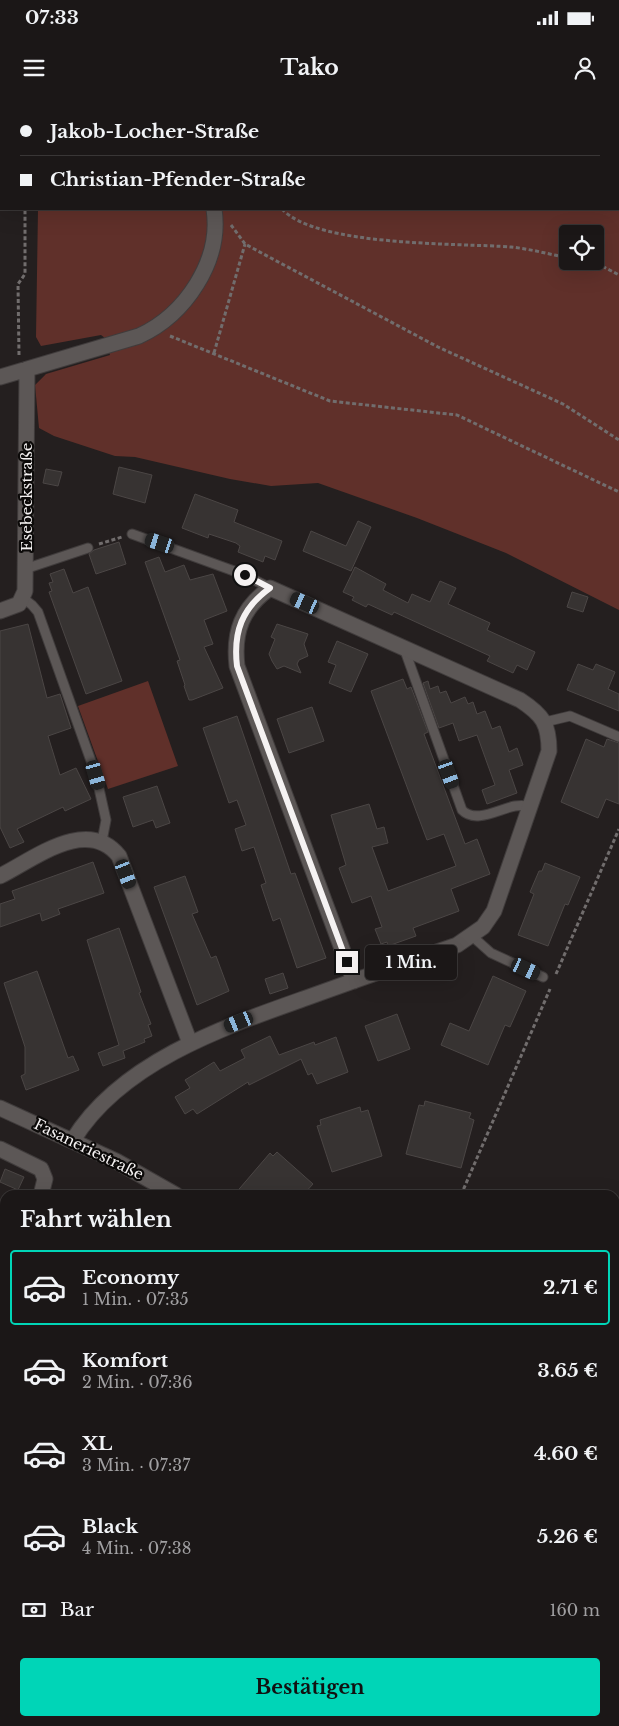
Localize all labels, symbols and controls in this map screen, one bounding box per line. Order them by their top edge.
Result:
text: 07:33 [25,6,79,29]
icon: menu [20,54,48,82]
text: Tako [280,54,339,81]
icon: person [571,54,599,82]
text: Jakob-Locher-Straße [50,120,259,143]
text: Christian-Pfender-Straße [50,168,306,191]
map controls [559,225,604,270]
button: locate [559,225,604,270]
street label: Esebeckstraße [17,443,36,551]
car [143,531,176,555]
route start [234,564,256,586]
car [288,590,321,616]
car [436,757,461,791]
car [84,759,107,791]
car [113,857,138,891]
callout: 1 Min. [364,944,457,980]
route end [336,951,358,973]
text: 1 Min. [385,952,437,972]
car [509,956,542,982]
car [222,1009,255,1035]
street label: Fasaneriestraße [31,1114,147,1184]
text: Fahrt wählen [20,1206,172,1233]
icon: car [22,1265,67,1310]
text: Economy [82,1266,179,1289]
text: 2.71 € [543,1276,598,1299]
text: 1 Min. · 07:35 [82,1289,189,1309]
icon: car [22,1348,67,1393]
text: Komfort [82,1349,168,1372]
text: 3.65 € [538,1359,598,1382]
text: 2 Min. · 07:36 [82,1372,193,1392]
icon: car [22,1431,67,1476]
text: XL [82,1432,112,1455]
text: 4.60 € [534,1442,598,1465]
text: 3 Min. · 07:37 [82,1455,190,1475]
icon: car [22,1514,67,1559]
text: Black [82,1515,138,1538]
text: 5.26 € [537,1525,598,1548]
text: 4 Min. · 07:38 [82,1538,191,1558]
icon: cash [20,1596,48,1624]
text: Bar [60,1598,94,1621]
text: 160 m [549,1600,600,1620]
button: Bestätigen [20,1658,600,1716]

